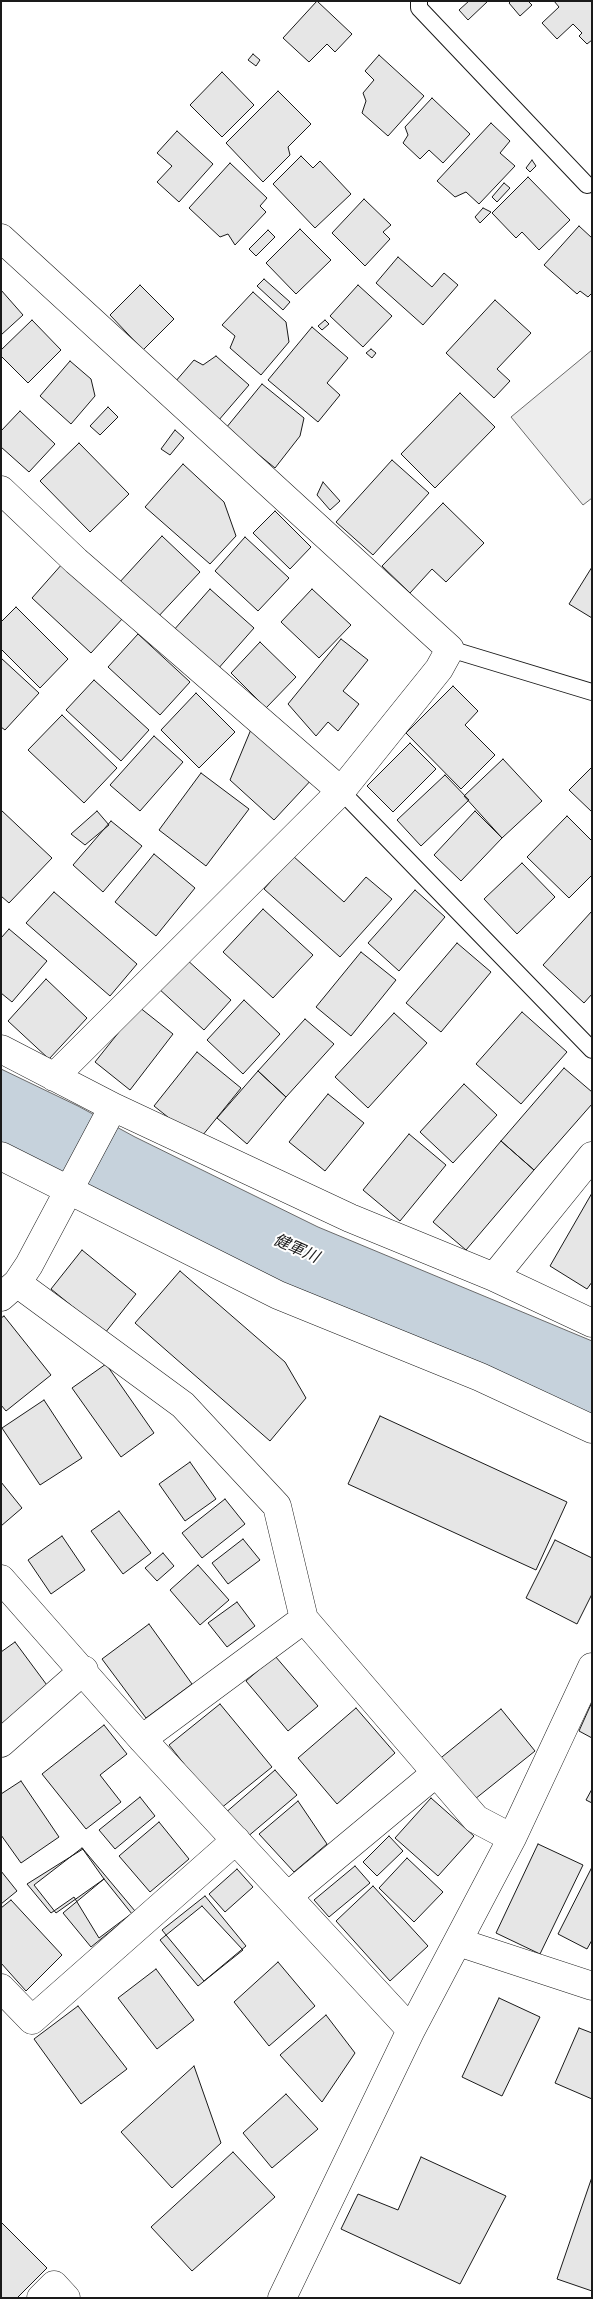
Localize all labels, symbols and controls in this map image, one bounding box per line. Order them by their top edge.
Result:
water label: 健軍川 [270,1230,322,1268]

